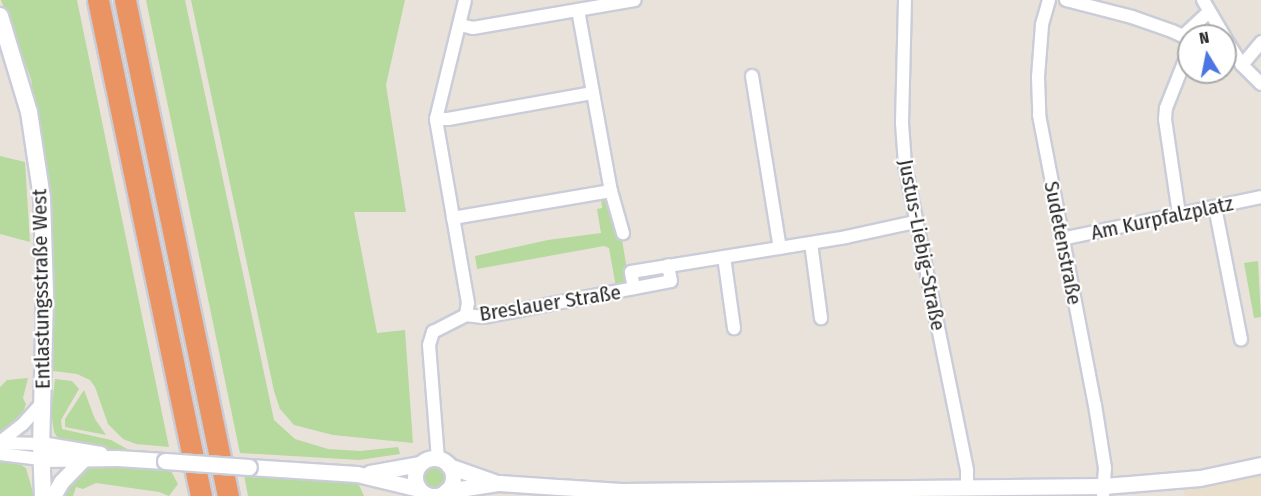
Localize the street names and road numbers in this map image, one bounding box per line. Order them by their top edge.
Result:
street label: Justus-Liebig-Straße [893,157,951,333]
street label: Sudetenstraße [1039,179,1087,307]
street label: Entlastungsstraße West [27,189,55,389]
street label: Am Kurpfalzplatz [1089,191,1235,245]
street label: Breslauer Straße [478,279,622,327]

